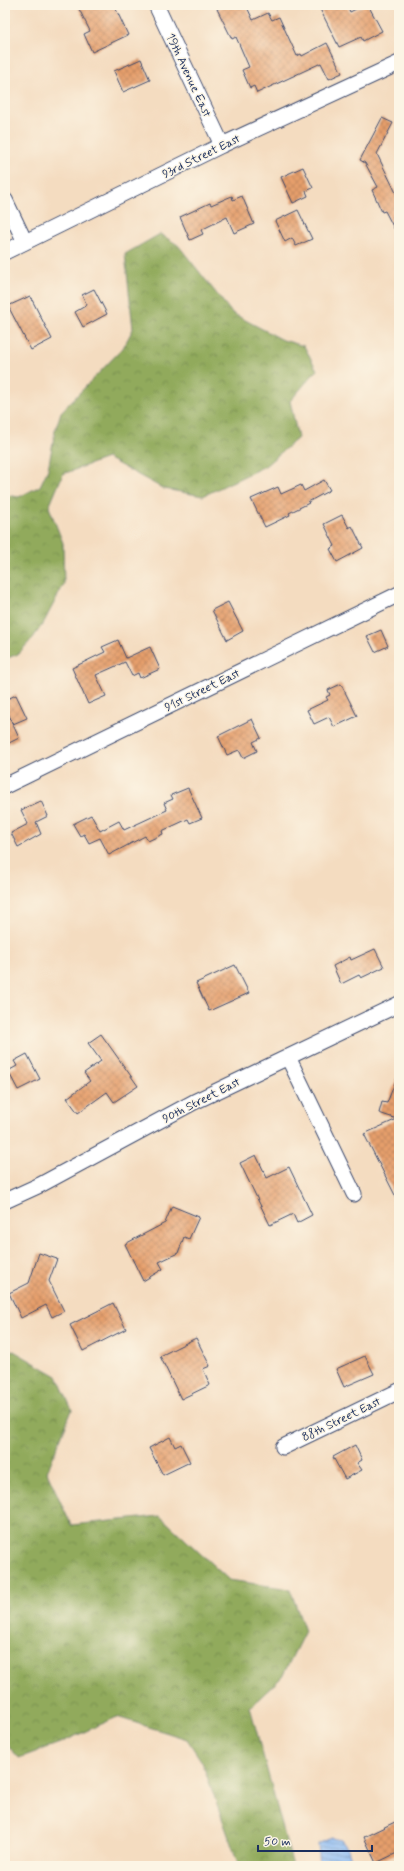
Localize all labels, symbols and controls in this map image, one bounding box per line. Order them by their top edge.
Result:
street label: 19th Avenue East [162,31,215,121]
street label: 93rd Street East [160,131,244,183]
street label: 91st Street East [162,666,243,716]
street label: 90th Street East [160,1074,244,1127]
street label: 88th Street East [299,1394,384,1446]
scale bar [258,1827,372,1853]
text: 50 m [264,1834,291,1850]

